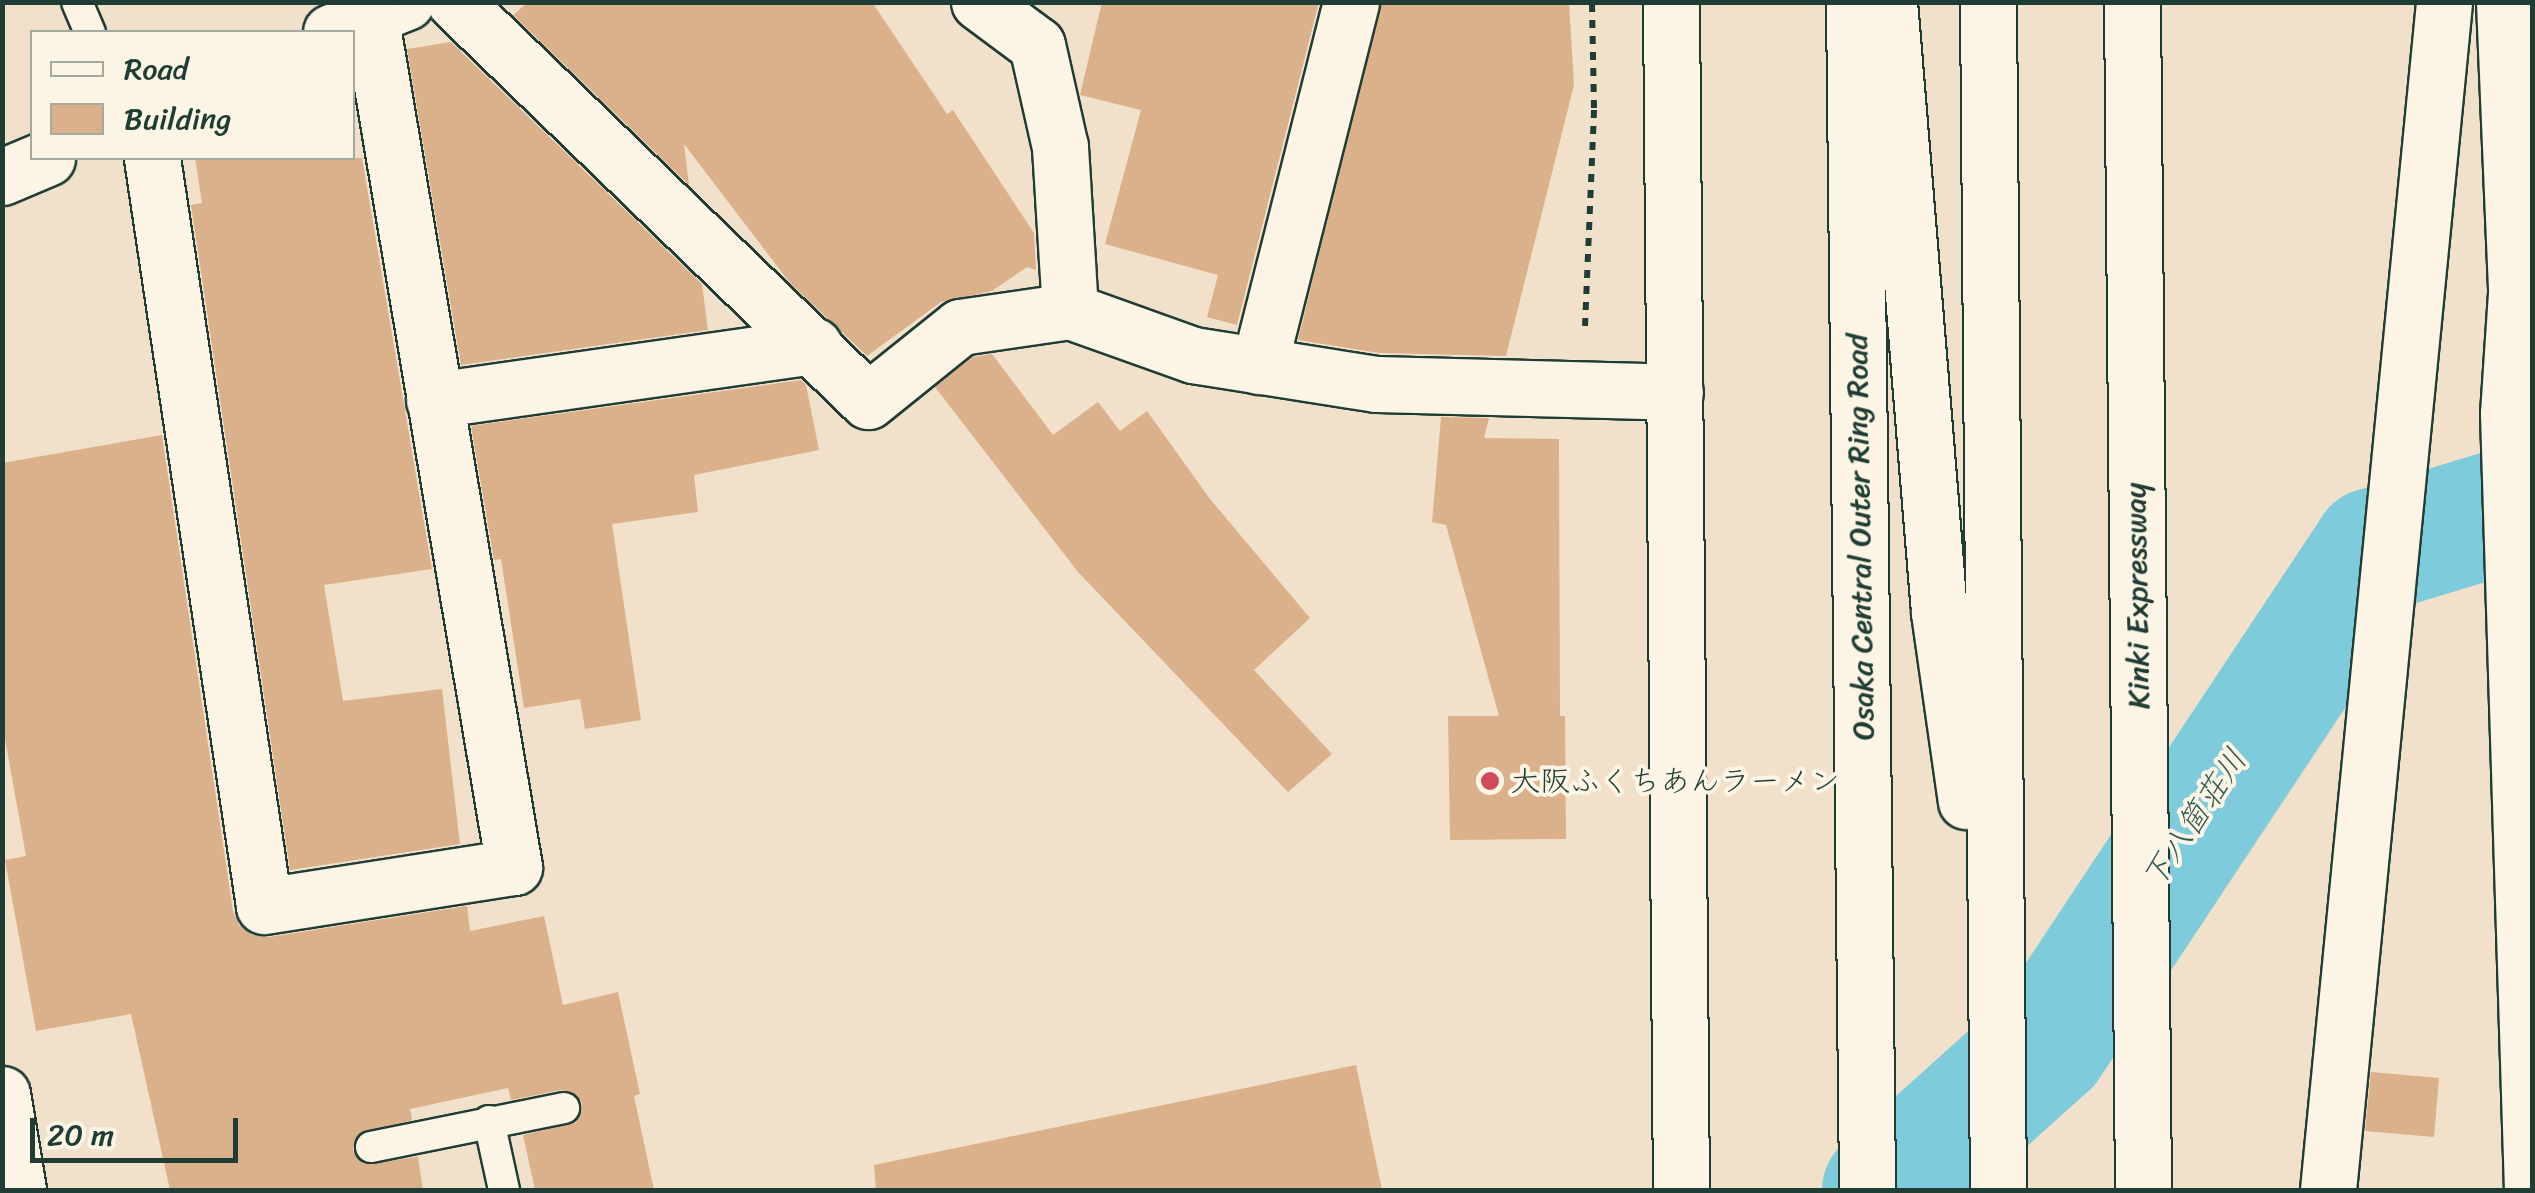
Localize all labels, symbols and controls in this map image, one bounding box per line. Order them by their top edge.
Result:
legend [30,30,355,160]
text: Road [124,42,188,96]
text: Building [124,92,231,146]
street label: Osaka Central Outer Ring Road [1838,333,1882,741]
street label: Kinki Expressway [2117,481,2157,711]
water label: 下八箇荘川 [2134,742,2256,896]
place label: 大阪ふくちあんラーメン [1510,763,1840,799]
marker: 大阪ふくちあんラーメン [1479,770,1501,792]
scale bar [35,1098,242,1160]
text: 20 m [47,1108,114,1162]

